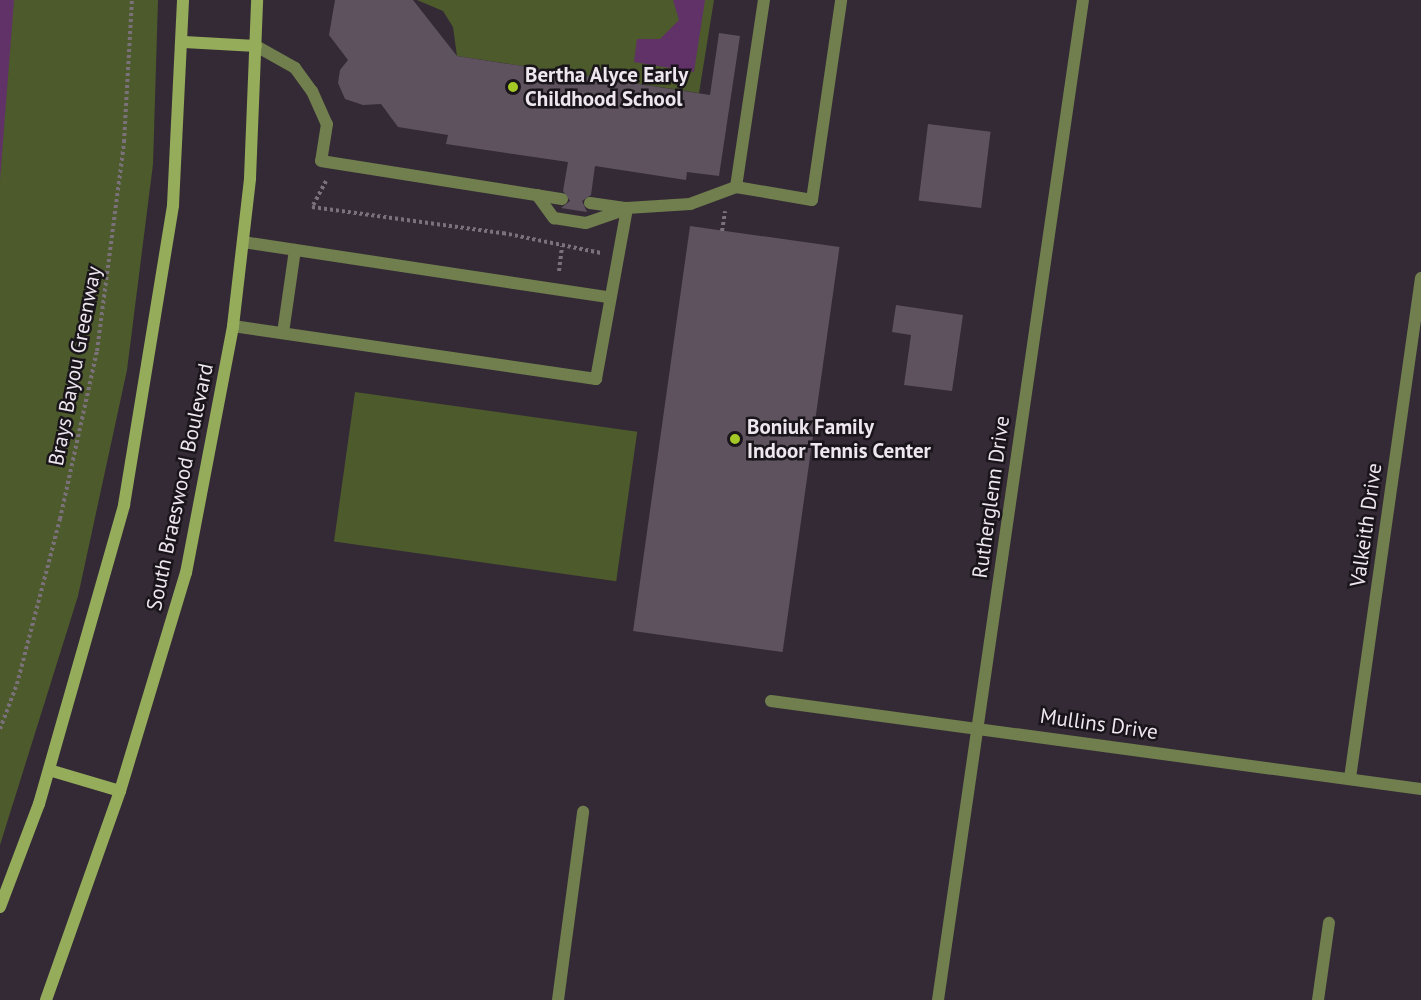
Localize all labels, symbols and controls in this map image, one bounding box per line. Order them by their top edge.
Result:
place label: Bertha Alyce Early Childhood School [525,62,689,112]
marker: Bertha Alyce Early Childhood School [506,80,520,94]
street label: Brays Bayou Greenway [43,264,107,468]
street label: South Braeswood Boulevard [141,361,219,613]
place label: Boniuk Family Indoor Tennis Center [747,414,932,464]
street label: Rutherglenn Drive [967,414,1015,580]
marker: Boniuk Family Indoor Tennis Center [728,432,742,446]
street label: Valkeith Drive [1345,461,1387,589]
street label: Mullins Drive [1038,703,1160,745]

